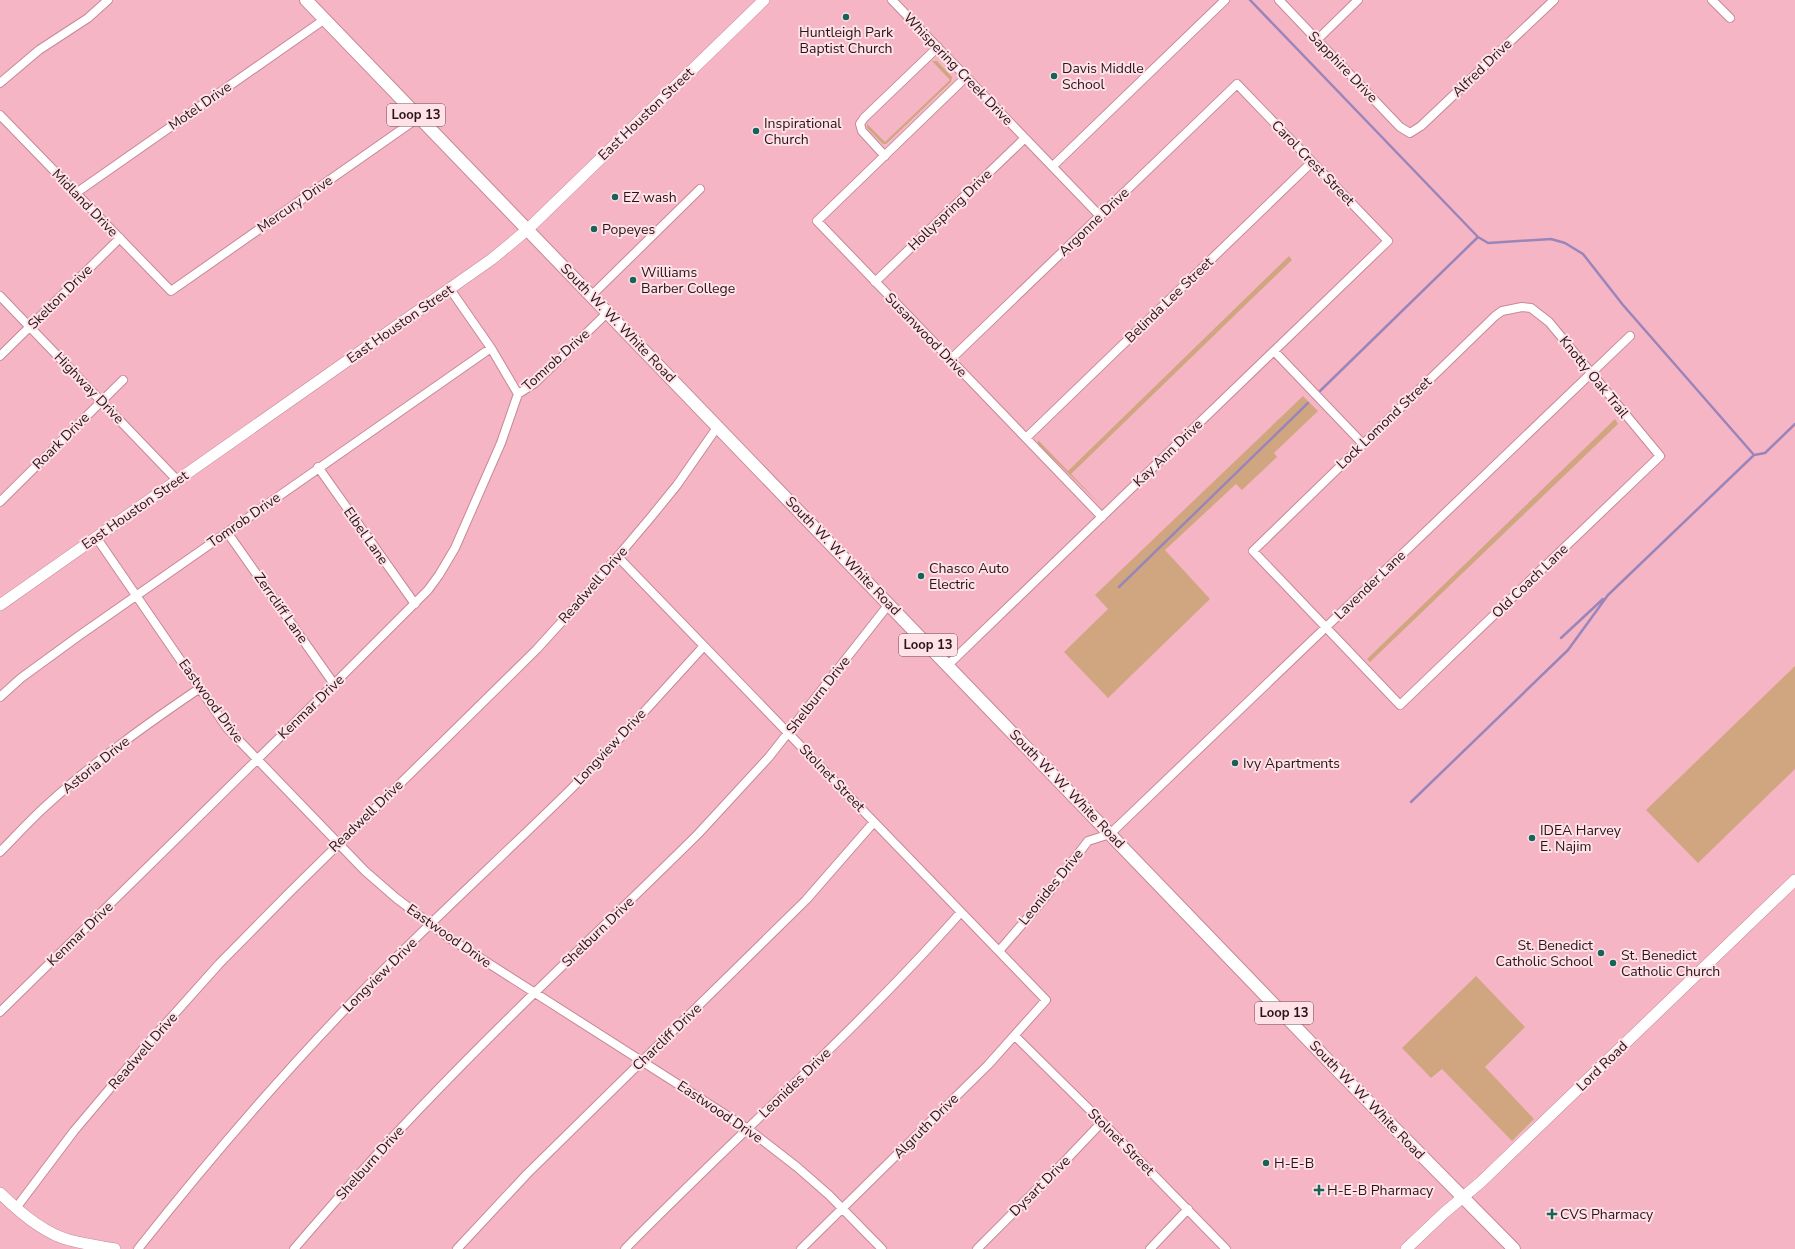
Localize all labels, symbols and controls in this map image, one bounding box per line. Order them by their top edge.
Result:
street label: Whispering Creek Drive [899,8,1017,130]
marker: Huntleigh Park Baptist Church [841,12,851,22]
place label: Huntleigh Park Baptist Church [799,23,894,58]
street label: Sapphire Drive [1304,27,1382,107]
street label: Alfred Drive [1448,35,1516,101]
place label: Davis Middle School [1062,59,1144,94]
street label: East Houston Street [594,63,698,165]
marker: Davis Middle School [1049,71,1059,81]
street label: Motel Drive [165,77,235,135]
road number: Loop 13 [387,104,445,126]
place label: Inspirational Church [764,114,842,149]
street label: Carol Crest Street [1267,116,1359,210]
marker: Inspirational Church [751,126,761,136]
street label: Midland Drive [48,165,122,241]
street label: Hollyspring Drive [904,165,996,255]
street label: Mercury Drive [253,171,337,237]
street label: Argonne Drive [1055,183,1133,261]
place label: EZ wash [623,188,677,207]
marker: EZ wash [610,192,620,202]
place label: Popeyes [602,220,655,239]
marker: Popeyes [589,224,599,234]
street label: Belinda Lee Street [1121,253,1217,347]
street label: South W. W. White Road [556,259,680,387]
street label: Skelton Drive [23,260,97,334]
place label: Williams Barber College [641,263,735,298]
marker: Williams Barber College [628,275,638,285]
street label: East Houston Street [343,280,457,368]
street label: Susanwood Drive [881,289,971,381]
street label: Tomrob Drive [518,325,594,395]
street label: Knotty Oak Trail [1555,332,1634,423]
street label: Highway Drive [50,348,128,428]
street label: Lock Lomond Street [1332,373,1436,473]
street label: Roark Drive [28,408,94,474]
street label: Kay Ann Drive [1129,415,1207,491]
street label: East Houston Street [78,466,192,554]
street label: Tomrob Drive [204,488,284,552]
street label: South W. W. White Road [781,492,905,620]
street label: Elbel Lane [339,503,393,569]
street label: Old Coach Lane [1488,540,1572,622]
street label: Readwell Drive [554,542,632,628]
street label: Lavender Lane [1330,546,1410,624]
place label: Chasco Auto Electric [929,559,1009,594]
street label: Zerrcliff Lane [250,569,312,647]
marker: Chasco Auto Electric [916,571,926,581]
road number: Loop 13 [899,634,957,656]
street label: Shelburn Drive [782,652,854,738]
street label: Eastwood Drive [174,655,248,747]
street label: Kenmar Drive [274,671,348,743]
street label: Longview Drive [570,705,650,789]
street label: South W. W. White Road [1005,725,1129,853]
street label: Astoria Drive [58,732,134,798]
street label: Stolnet Street [795,740,869,816]
place label: Ivy Apartments [1243,754,1340,773]
marker: Ivy Apartments [1230,758,1240,768]
street label: Readwell Drive [325,776,407,856]
place label: IDEA Harvey E. Najim [1540,821,1622,856]
marker: IDEA Harvey E. Najim [1527,833,1537,843]
street label: Leonides Drive [1014,845,1088,929]
street label: Shelburn Drive [558,893,638,971]
street label: Kenmar Drive [43,898,117,970]
street label: Eastwood Drive [403,900,495,972]
street label: Longview Drive [339,934,421,1016]
place label: St. Benedict Catholic School [1496,936,1594,971]
place label: St. Benedict Catholic Church [1621,946,1720,981]
marker: St. Benedict Catholic School [1596,948,1606,958]
marker: St. Benedict Catholic Church [1608,958,1618,968]
street label: Charcliff Drive [628,999,706,1075]
road number: Loop 13 [1255,1002,1313,1024]
street label: Readwell Drive [104,1008,182,1094]
street label: South W. W. White Road [1305,1036,1429,1164]
street label: Lord Road [1572,1037,1632,1095]
street label: Leonides Drive [755,1044,835,1122]
street label: Eastwood Drive [674,1076,766,1148]
street label: Algruth Drive [889,1089,963,1163]
street label: Stolnet Street [1083,1104,1159,1180]
street label: Shelburn Drive [332,1122,408,1204]
street label: Dysart Drive [1005,1151,1075,1221]
place label: H-E-B [1274,1154,1314,1173]
marker: H-E-B [1261,1158,1271,1168]
place label: H-E-B Pharmacy [1327,1181,1434,1200]
marker: H-E-B Pharmacy [1314,1185,1324,1195]
place label: CVS Pharmacy [1560,1205,1654,1224]
marker: CVS Pharmacy [1547,1209,1557,1219]

